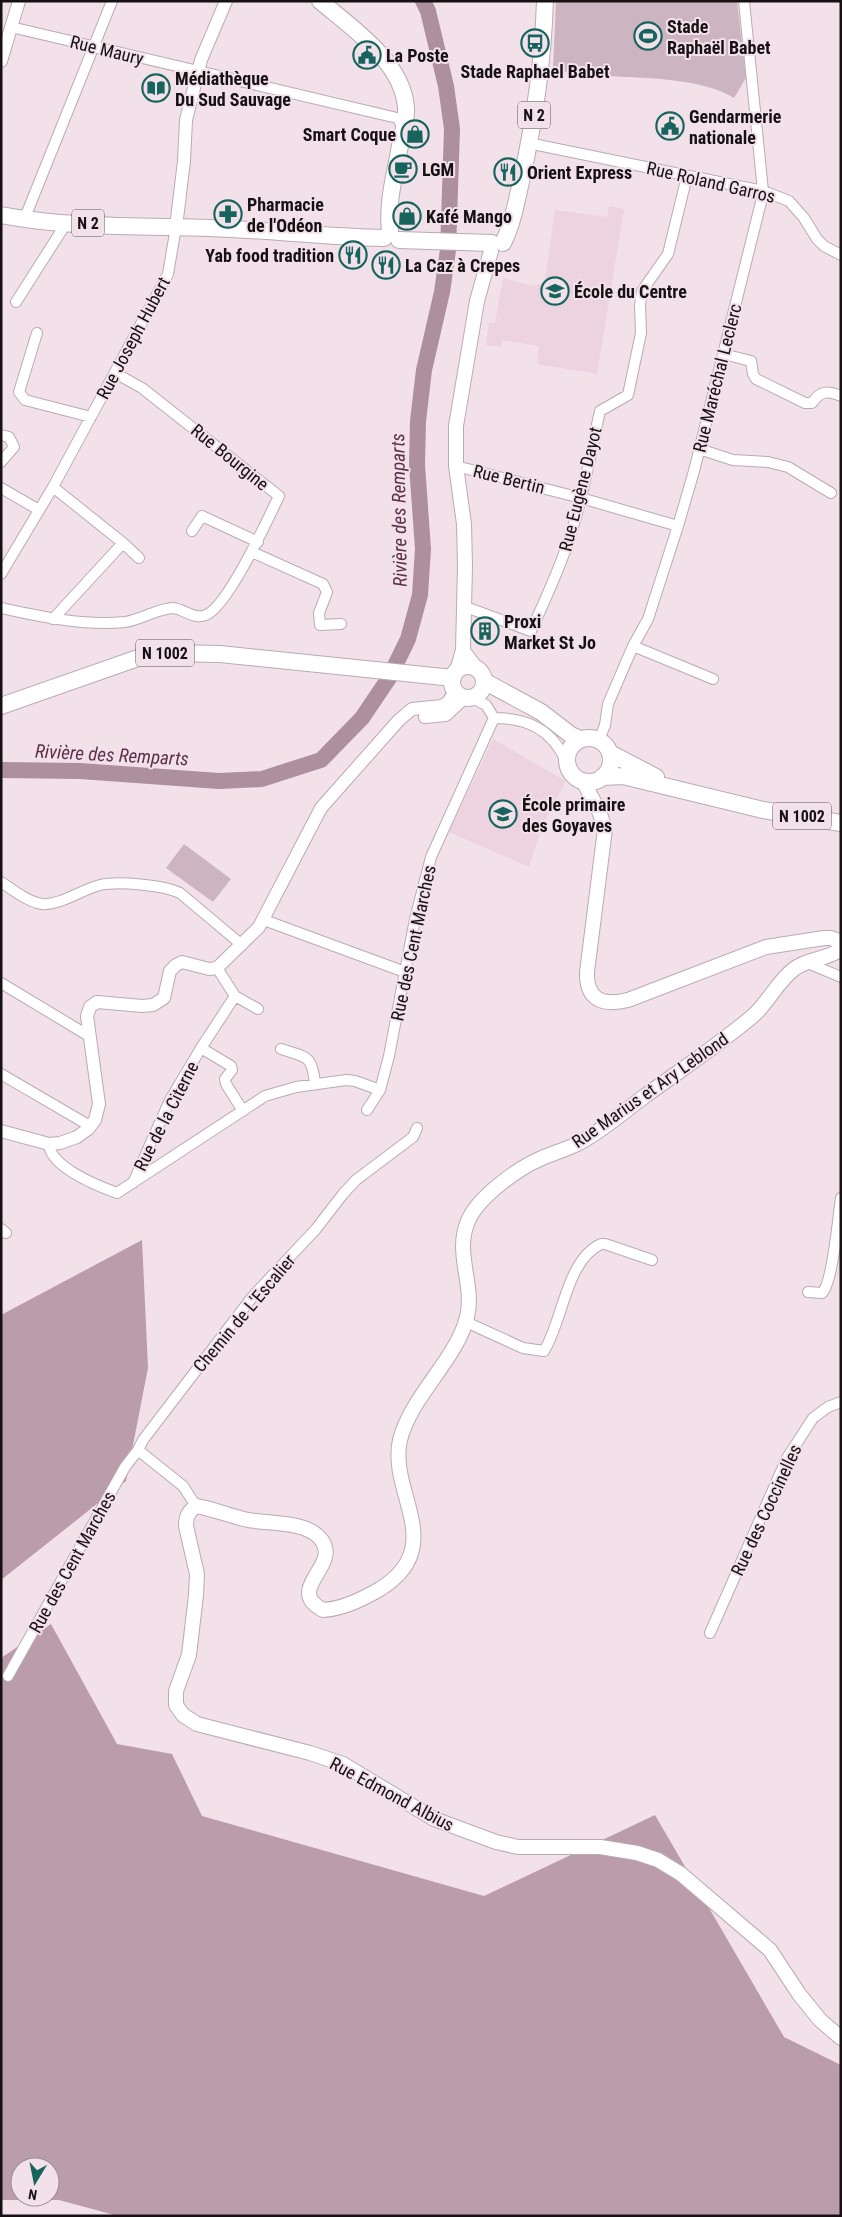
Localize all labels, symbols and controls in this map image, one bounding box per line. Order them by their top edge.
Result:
place label: Stade Raphaël Babet [667,16,771,58]
sports icon: Stade Raphaël Babet [633,21,663,51]
bus stop icon: Stade Raphael Babet [520,28,550,58]
street label: Rue Maury [68,31,146,69]
public building icon: La Poste [352,40,382,70]
place label: La Poste [386,45,449,66]
place label: Stade Raphael Babet [460,61,610,82]
place label: Médiathèque Du Sud Sauvage [175,68,291,110]
library icon: Médiathèque Du Sud Sauvage [141,73,171,103]
road number: N 2 [518,102,550,128]
place label: Gendarmerie nationale [689,106,782,148]
public building icon: Gendarmerie nationale [655,111,685,141]
shop icon: Smart Coque [400,119,430,149]
place label: Smart Coque [303,124,396,145]
cafe icon: LGM [388,154,418,184]
restaurant icon: Orient Express [493,157,523,187]
street label: Rue Roland Garros [645,157,777,207]
place label: LGM [422,159,454,180]
place label: Orient Express [527,162,632,183]
place label: Pharmacie de l'Odéon [247,194,324,236]
pharmacy icon: Pharmacie de l'Odéon [213,199,243,229]
shop icon: Kafé Mango [392,201,422,231]
place label: Kafé Mango [426,206,512,227]
road number: N 2 [72,210,104,237]
restaurant icon: Yab food tradition [338,240,368,270]
place label: Yab food tradition [205,245,334,266]
restaurant icon: La Caz à Crepes [371,250,401,280]
place label: La Caz à Crepes [405,255,520,276]
street label: Rue Joseph Hubert [92,273,174,403]
school or university icon: École du Centre [540,276,570,306]
place label: École du Centre [574,281,687,302]
street label: Rue Maréchal Leclerc [688,302,746,454]
street label: Rue Bourgine [187,419,273,495]
street label: Rue Eugène Dayot [554,425,606,553]
water label: Rivière des Remparts [386,433,412,587]
street label: Rue Bertin [471,460,547,498]
place label: Proxi Market St Jo [504,611,596,653]
building icon: Proxi Market St Jo [470,616,500,646]
road number: N 1002 [136,640,194,666]
water label: Rivière des Remparts [35,739,189,771]
place label: École primaire des Goyaves [522,794,626,836]
school or university icon: École primaire des Goyaves [488,799,518,829]
road number: N 1002 [773,802,831,829]
street label: Rue des Cent Marches [386,863,440,1023]
street label: Rue Marius et Ary Leblond [568,1028,732,1152]
street label: Rue de la Citerne [129,1058,203,1174]
street label: Chemin de L'Escalier [189,1249,300,1376]
street label: Rue des Coccinelles [726,1441,806,1579]
street label: Rue des Cent Marches [24,1488,120,1636]
street label: Rue Edmond Albius [326,1752,458,1836]
north arrow [10,2157,60,2207]
text: N [27,2186,38,2203]

